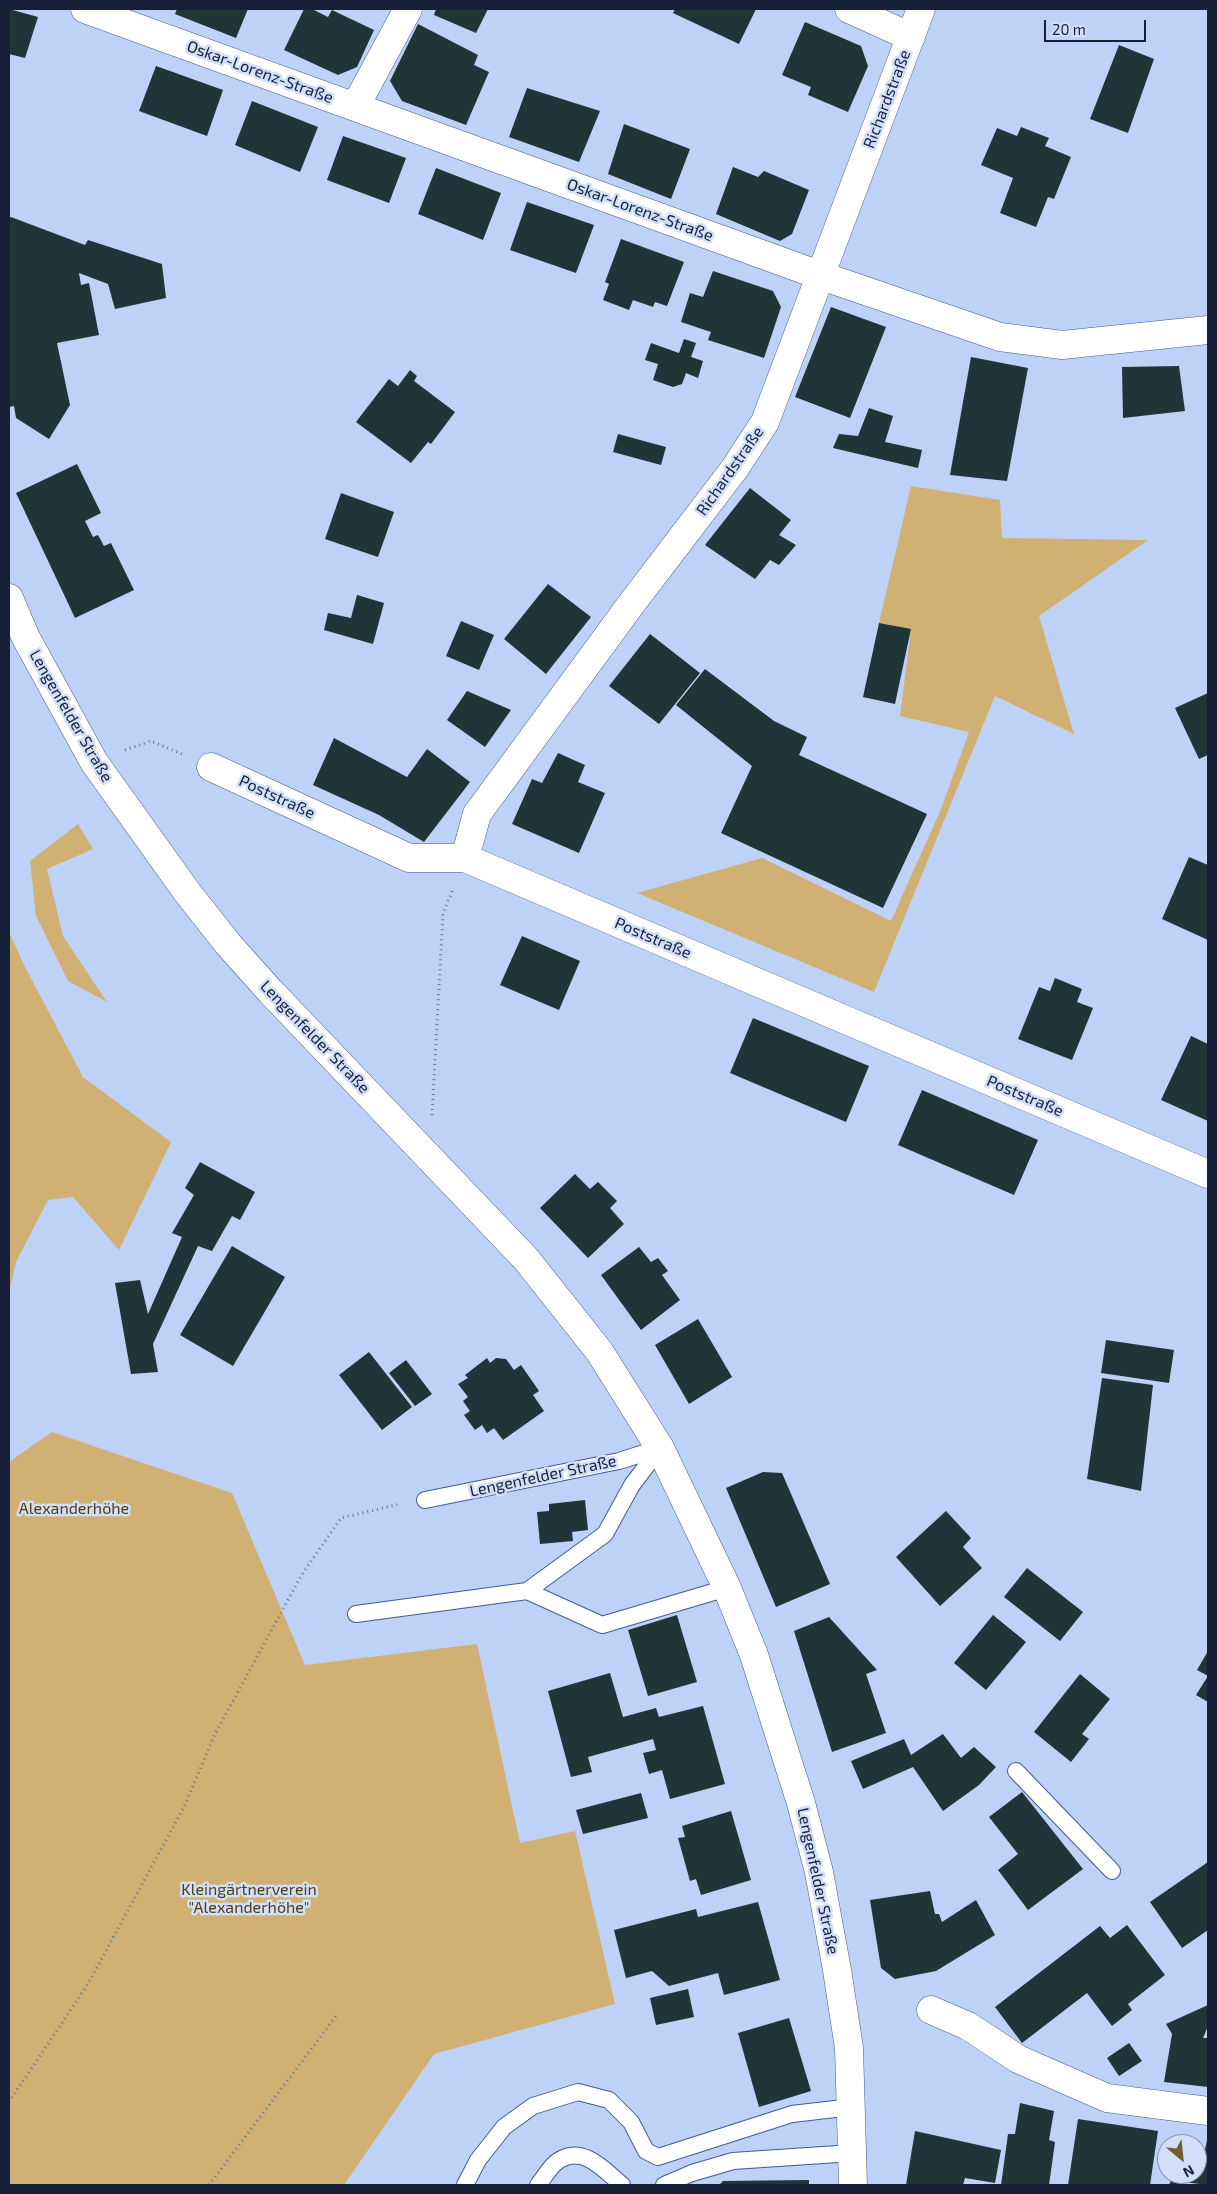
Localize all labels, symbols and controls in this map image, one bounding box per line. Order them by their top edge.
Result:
scale bar [1047,10,1150,42]
text: 20 m [1052,20,1086,38]
street label: Oskar-Lorenz-Straße [184,37,336,107]
street label: Richardstraße [859,47,915,151]
street label: Oskar-Lorenz-Straße [564,175,716,245]
street label: Richardstraße [692,423,768,519]
street label: Lengenfelder Straße [25,646,117,786]
street label: Poststraße [236,771,318,823]
street label: Poststraße [612,913,694,963]
street label: Lengenfelder Straße [256,977,374,1097]
street label: Poststraße [984,1071,1066,1121]
street label: Lengenfelder Straße [468,1451,618,1501]
park label: Alexanderhöhe [19,1499,129,1519]
street label: Lengenfelder Straße [793,1806,843,1956]
park label: Kleingärtnerverein "Alexanderhöhe" [181,1880,317,1918]
north arrow [1157,2134,1207,2184]
text: N [1180,2162,1197,2182]

